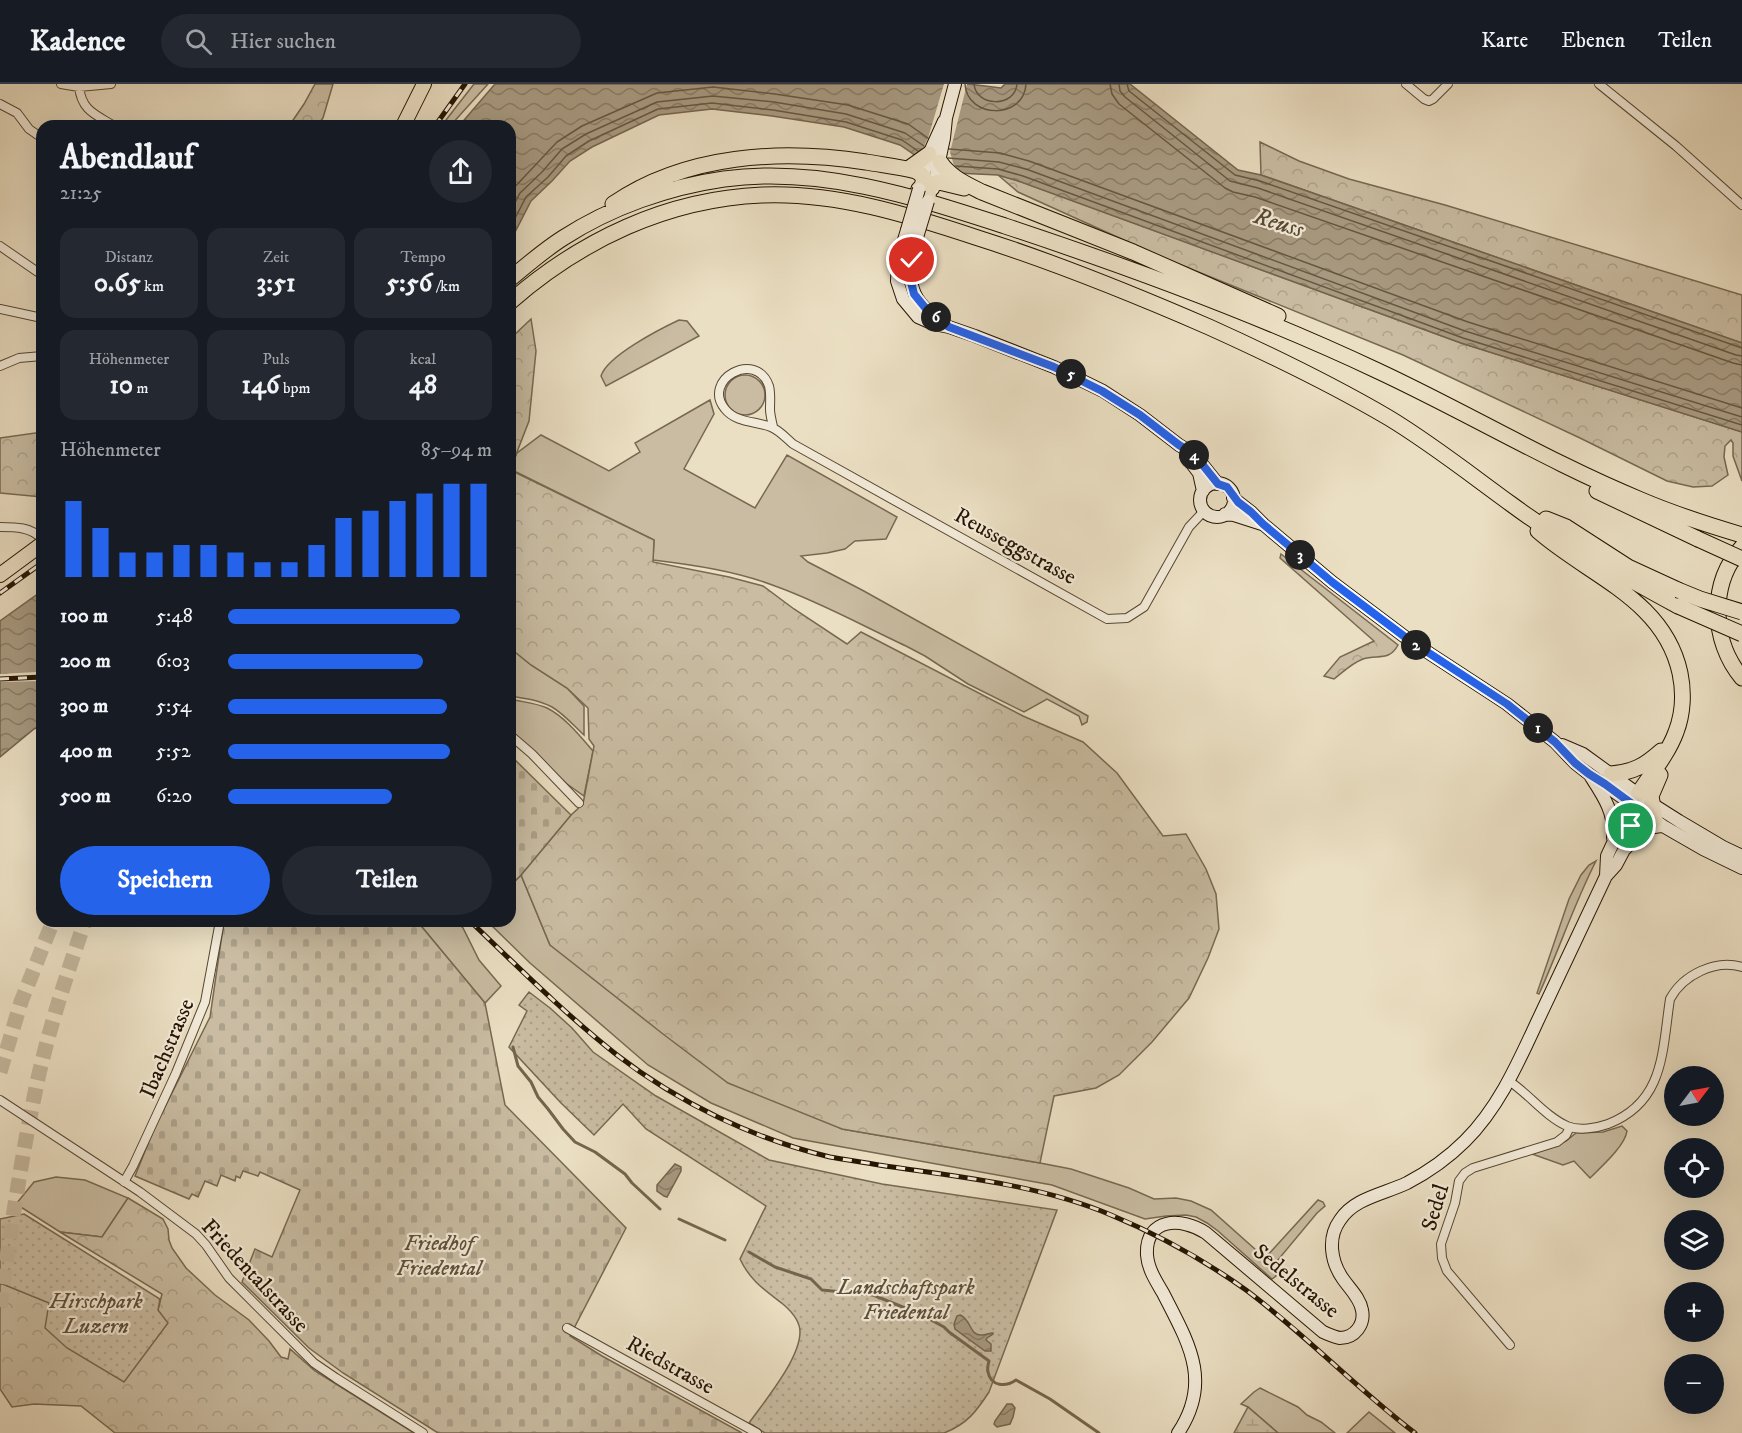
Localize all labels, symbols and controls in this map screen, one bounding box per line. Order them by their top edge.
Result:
search box [161,14,581,68]
text: Kadence [30,24,125,59]
icon: search [182,25,215,58]
text: Hier suchen [230,28,336,55]
text: Karte [1481,28,1528,54]
text: Ebenen [1561,28,1625,54]
text: Teilen [1658,28,1712,54]
text: Abendlauf [60,138,194,179]
button: share [429,140,492,203]
text: 21:25 [60,181,102,206]
water label: Reuss [1249,201,1308,245]
pin [886,234,937,285]
icon: check [895,243,928,276]
text: Distanz [105,247,153,267]
text: Zeit [263,247,289,267]
text: Tempo [401,247,445,267]
text: 0.65 [94,267,141,300]
text: 3:51 [257,267,295,300]
text: 5:56 [386,267,432,300]
text: km [141,276,164,296]
text: /km [432,276,460,296]
pin: 6 [921,302,951,332]
text: 6 [932,307,940,327]
text: Höhenmeter [89,349,169,369]
text: Puls [262,349,290,369]
text: kcal [410,349,436,369]
pin: 5 [1056,359,1086,389]
text: 5 [1067,364,1075,384]
text: 10 [110,369,133,402]
text: 146 [241,369,280,402]
text: 48 [409,369,437,402]
text: m [133,378,148,398]
text: bpm [280,378,311,398]
text: Höhenmeter [60,438,161,463]
text: 85–94 m [421,438,492,463]
pin: 4 [1179,440,1209,470]
text: 4 [1189,445,1199,465]
street label: Reusseggstrasse [950,502,1081,591]
pin: 3 [1285,540,1315,570]
text: 3 [1297,545,1303,565]
text: 100 m [60,604,108,629]
text: 5:48 [156,604,193,629]
pin: 2 [1401,630,1431,660]
text: 2 [1412,635,1420,655]
text: 200 m [60,649,111,674]
text: 6:03 [156,649,190,674]
text: 300 m [60,694,108,719]
text: 5:54 [156,694,192,719]
pin: 1 [1523,713,1553,743]
text: 1 [1535,718,1541,738]
text: 400 m [60,739,112,764]
text: 5:52 [156,739,191,764]
text: 500 m [60,784,111,809]
text: 6:20 [156,784,192,809]
pin [1605,800,1656,851]
icon: arrive [1614,809,1647,842]
button: Speichern [60,846,270,915]
button: Teilen [282,846,492,915]
street label: Ibachstrasse [134,995,200,1102]
north arrow [1664,1066,1724,1126]
map controls [1664,1066,1724,1414]
button: locate [1664,1138,1724,1198]
street label: Sedel [1416,1180,1455,1234]
button: layers [1664,1210,1724,1270]
street label: Friedentalstrasse [195,1214,314,1338]
park label: Friedhof Friedental [396,1230,484,1282]
street label: Sedelstrasse [1248,1238,1345,1324]
park label: Landschaftspark Friedental [835,1274,975,1326]
button: + [1664,1282,1724,1342]
park label: Hirschpark Luzern [48,1288,144,1340]
street label: Riedstrasse [622,1330,719,1400]
button: − [1664,1354,1724,1414]

